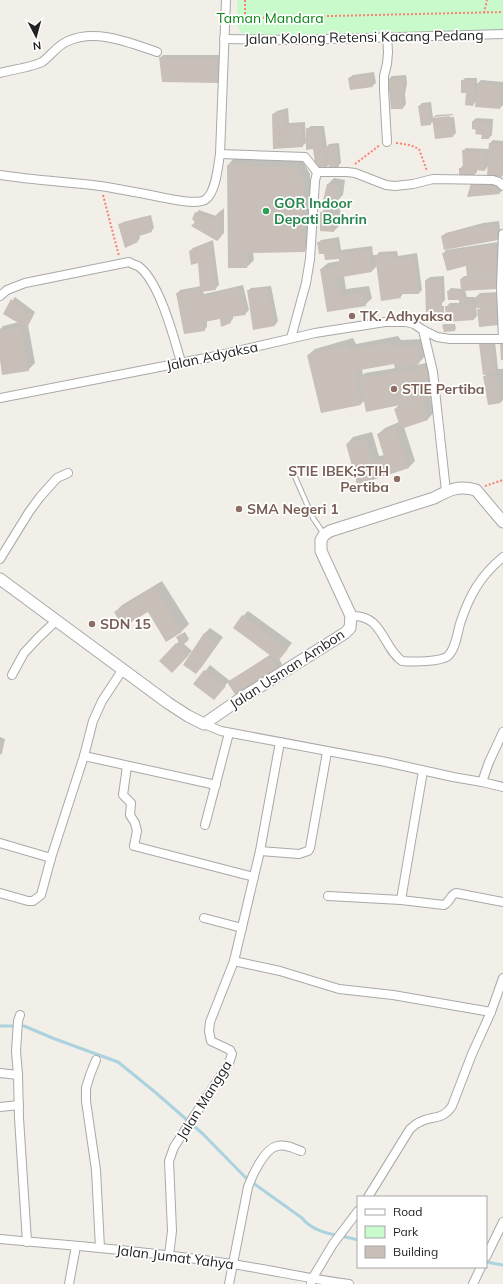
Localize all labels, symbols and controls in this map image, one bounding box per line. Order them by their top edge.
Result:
park label: Taman Mandara [216,9,324,27]
north arrow [16,16,56,56]
street label: Jalan Kolong Retensi Kacang Pedang [244,26,484,48]
text: N [32,39,42,53]
place label: GOR Indoor Depati Bahrin [274,194,367,228]
marker: GOR Indoor Depati Bahrin [261,206,271,216]
place label: TK. Adhyaksa [360,307,452,325]
marker: TK. Adhyaksa [347,311,357,321]
street label: Jalan Adyaksa [164,337,260,375]
place label: STIE Pertiba [402,380,485,398]
marker: STIE Pertiba [389,384,399,394]
place label: STIE IBEK;STIH Pertiba [288,462,389,496]
marker: STIE IBEK;STIH Pertiba [392,474,402,484]
place label: SMA Negeri 1 [247,500,339,518]
marker: SMA Negeri 1 [234,504,244,514]
place label: SDN 15 [100,615,151,633]
marker: SDN 15 [87,619,97,629]
street label: Jalan Usman Ambon [226,625,348,713]
street label: Jalan Mangga [172,1057,236,1143]
legend [357,1196,487,1268]
text: Road [393,1204,422,1219]
text: Park [393,1224,419,1239]
street label: Jalan Jumat Yahya [115,1241,235,1273]
text: Building [393,1244,438,1259]

